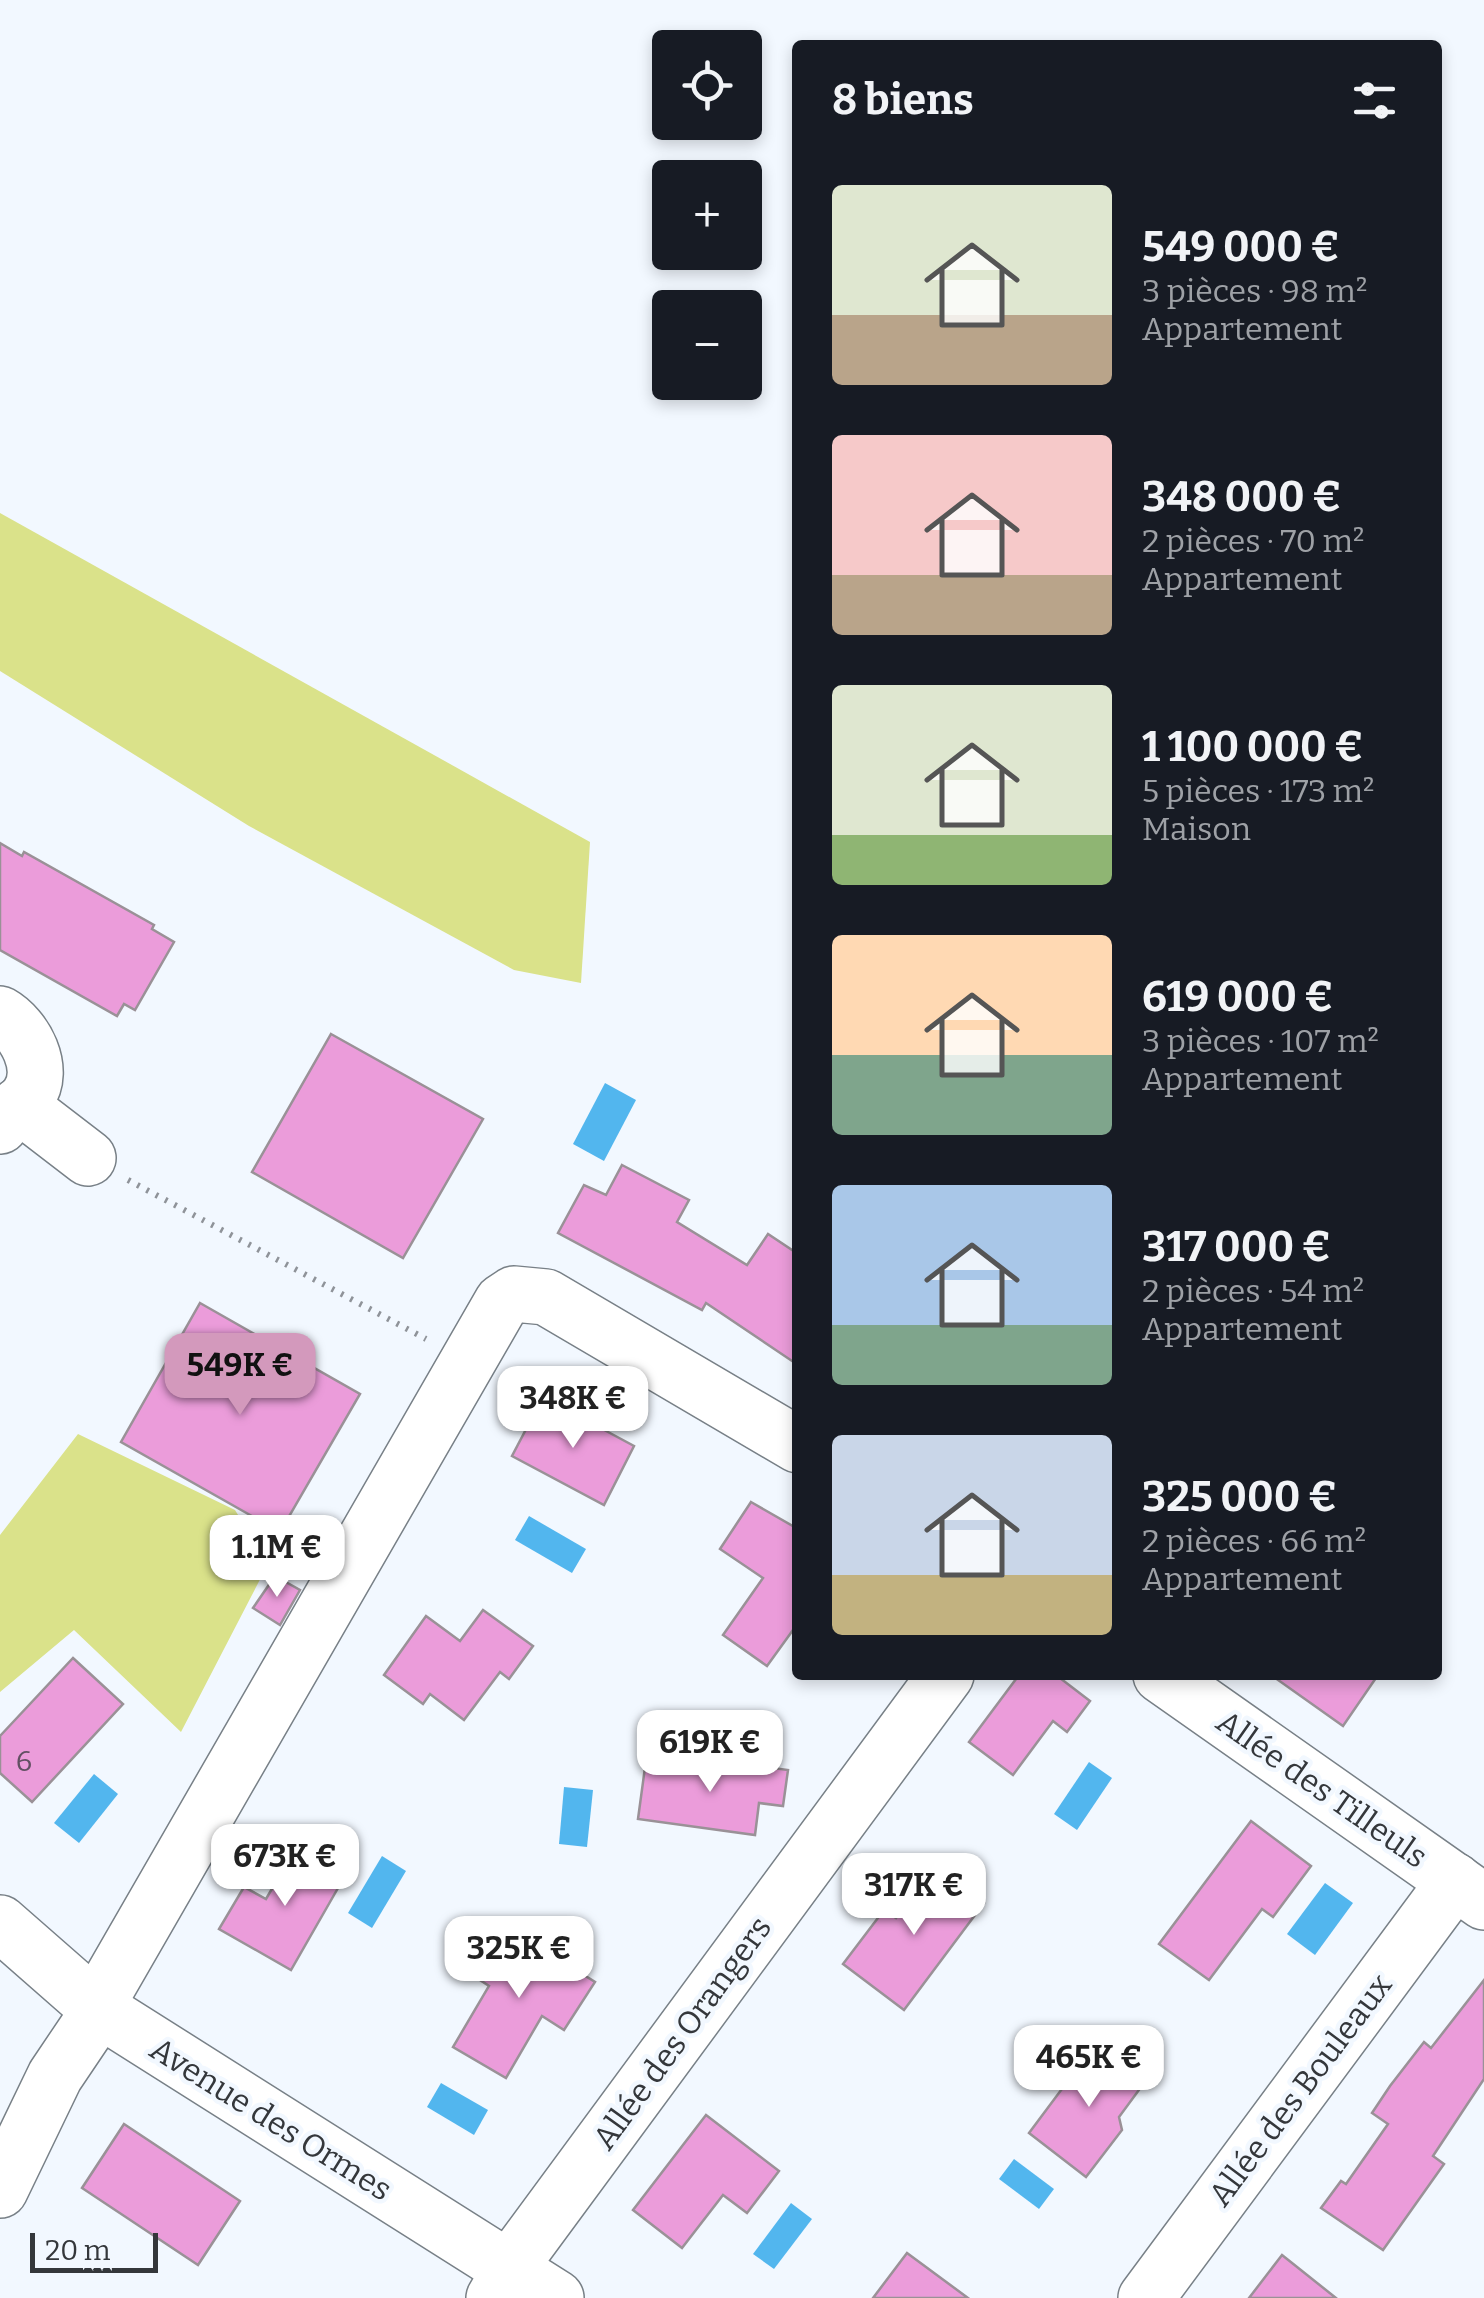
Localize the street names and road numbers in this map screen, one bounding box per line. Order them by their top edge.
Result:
street label: Allée des Tilleuls [1209,1702,1435,1876]
street label: Allée des Orangers [585,1909,779,2157]
street label: Allée des Bouleaux [1200,1966,1400,2213]
street label: Avenue des Ormes [143,2029,399,2209]

